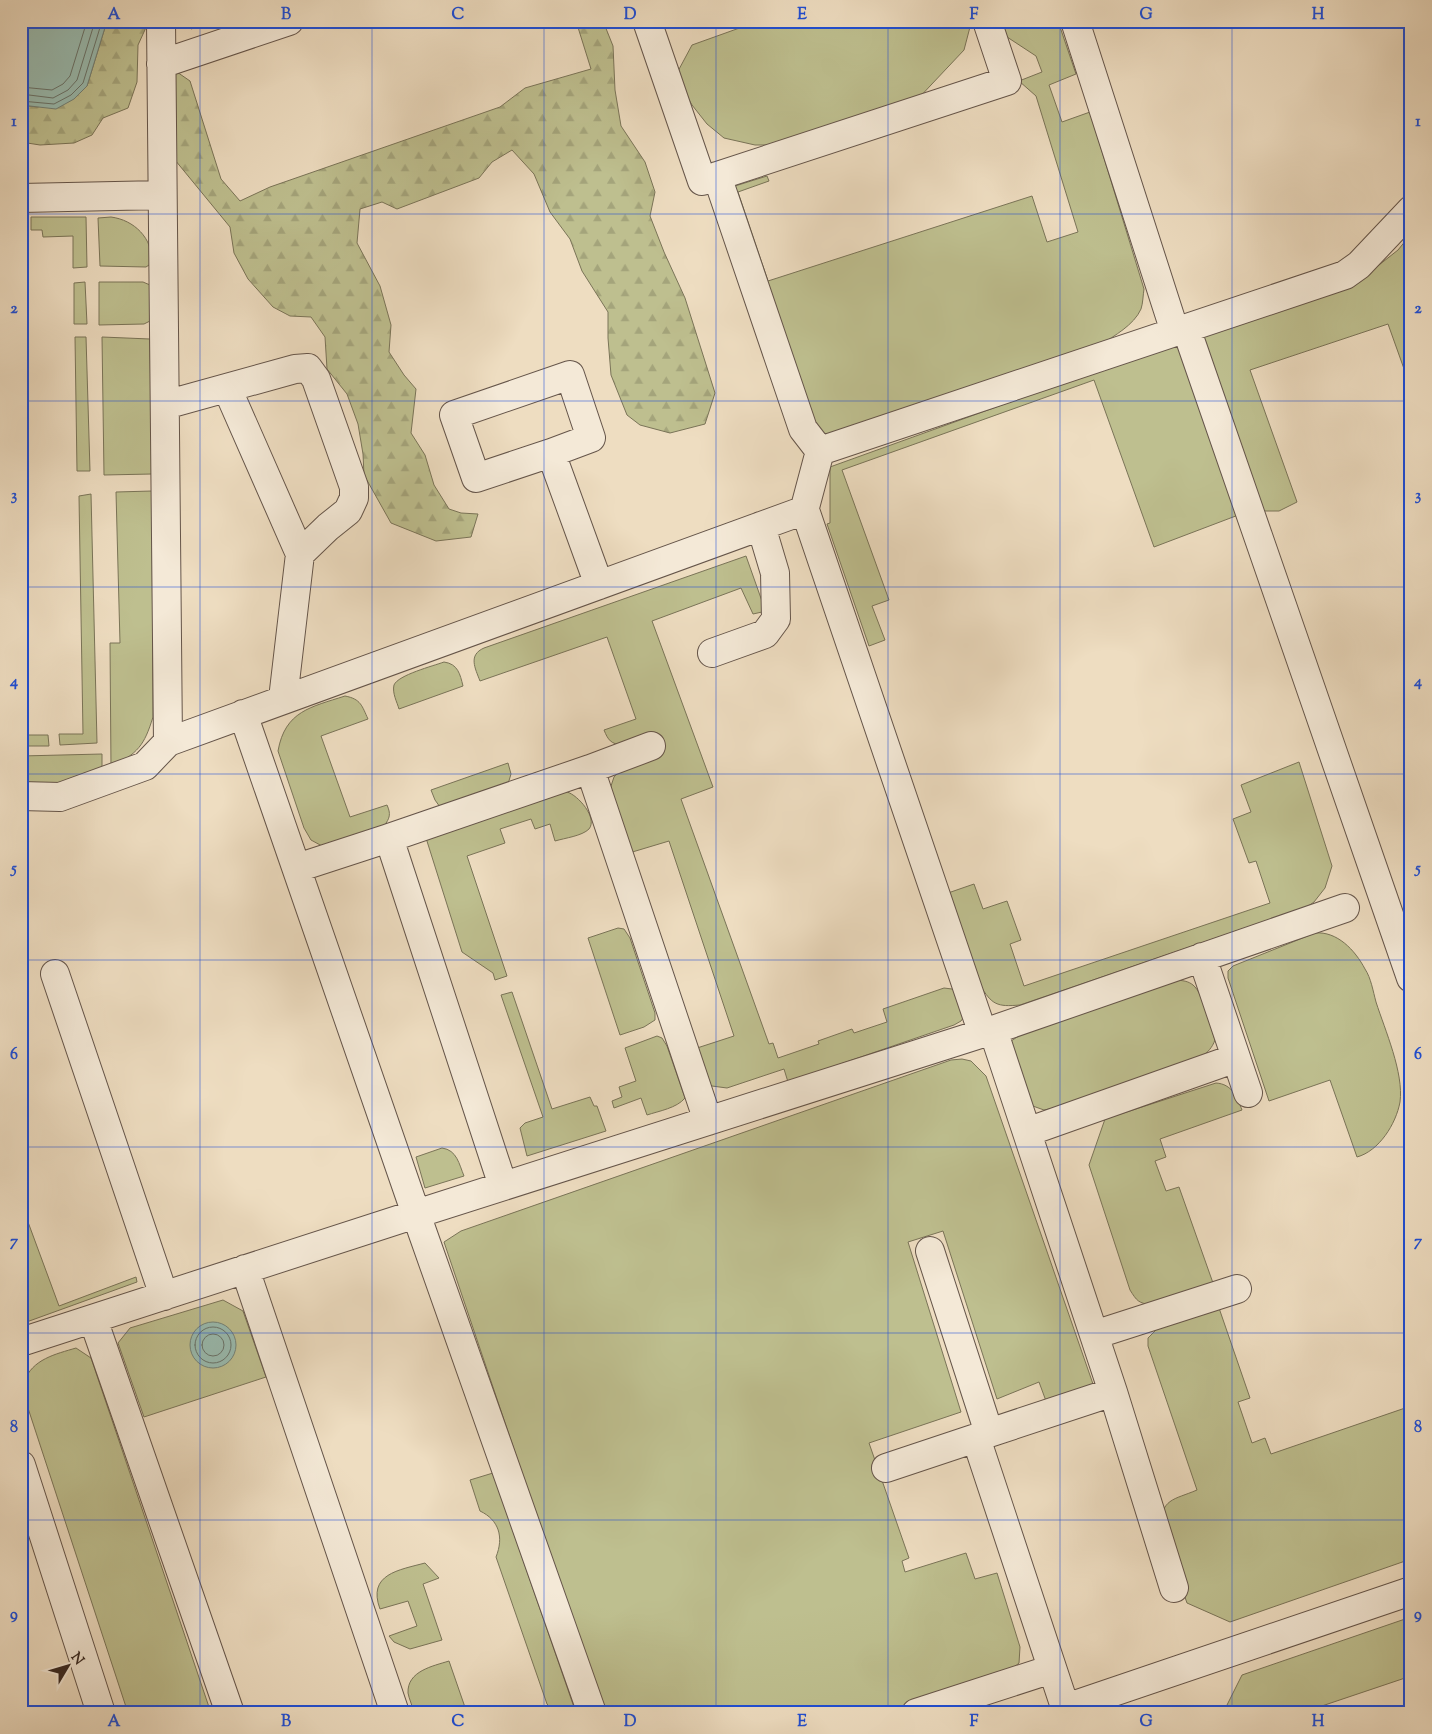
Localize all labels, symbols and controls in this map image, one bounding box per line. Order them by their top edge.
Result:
text: A [108,4,121,27]
text: B [281,4,291,27]
text: C [452,4,465,27]
text: D [624,4,637,27]
text: E [797,4,807,27]
text: F [970,4,979,27]
text: G [1139,4,1153,27]
text: H [1312,4,1325,27]
text: 1 [11,111,17,134]
text: 1 [1415,111,1421,134]
text: 2 [10,298,18,321]
text: 2 [1414,298,1422,321]
text: 3 [11,485,18,508]
text: 3 [1415,485,1422,508]
text: 4 [9,671,18,694]
text: 4 [1413,671,1422,694]
text: 5 [9,858,17,881]
text: 5 [1413,858,1421,881]
text: 6 [10,1044,18,1067]
text: 6 [1414,1044,1422,1067]
text: 7 [10,1231,19,1254]
text: 7 [1414,1231,1423,1254]
text: 8 [10,1417,18,1440]
text: 8 [1414,1417,1422,1440]
text: 9 [10,1604,18,1627]
text: 9 [1414,1604,1422,1627]
north arrow [42,1642,92,1692]
text: N [65,1649,88,1670]
text: A [108,1711,121,1734]
text: B [281,1711,291,1734]
text: C [452,1711,465,1734]
text: D [624,1711,637,1734]
text: E [797,1711,807,1734]
text: F [970,1711,979,1734]
text: G [1139,1711,1153,1734]
text: H [1312,1711,1325,1734]

